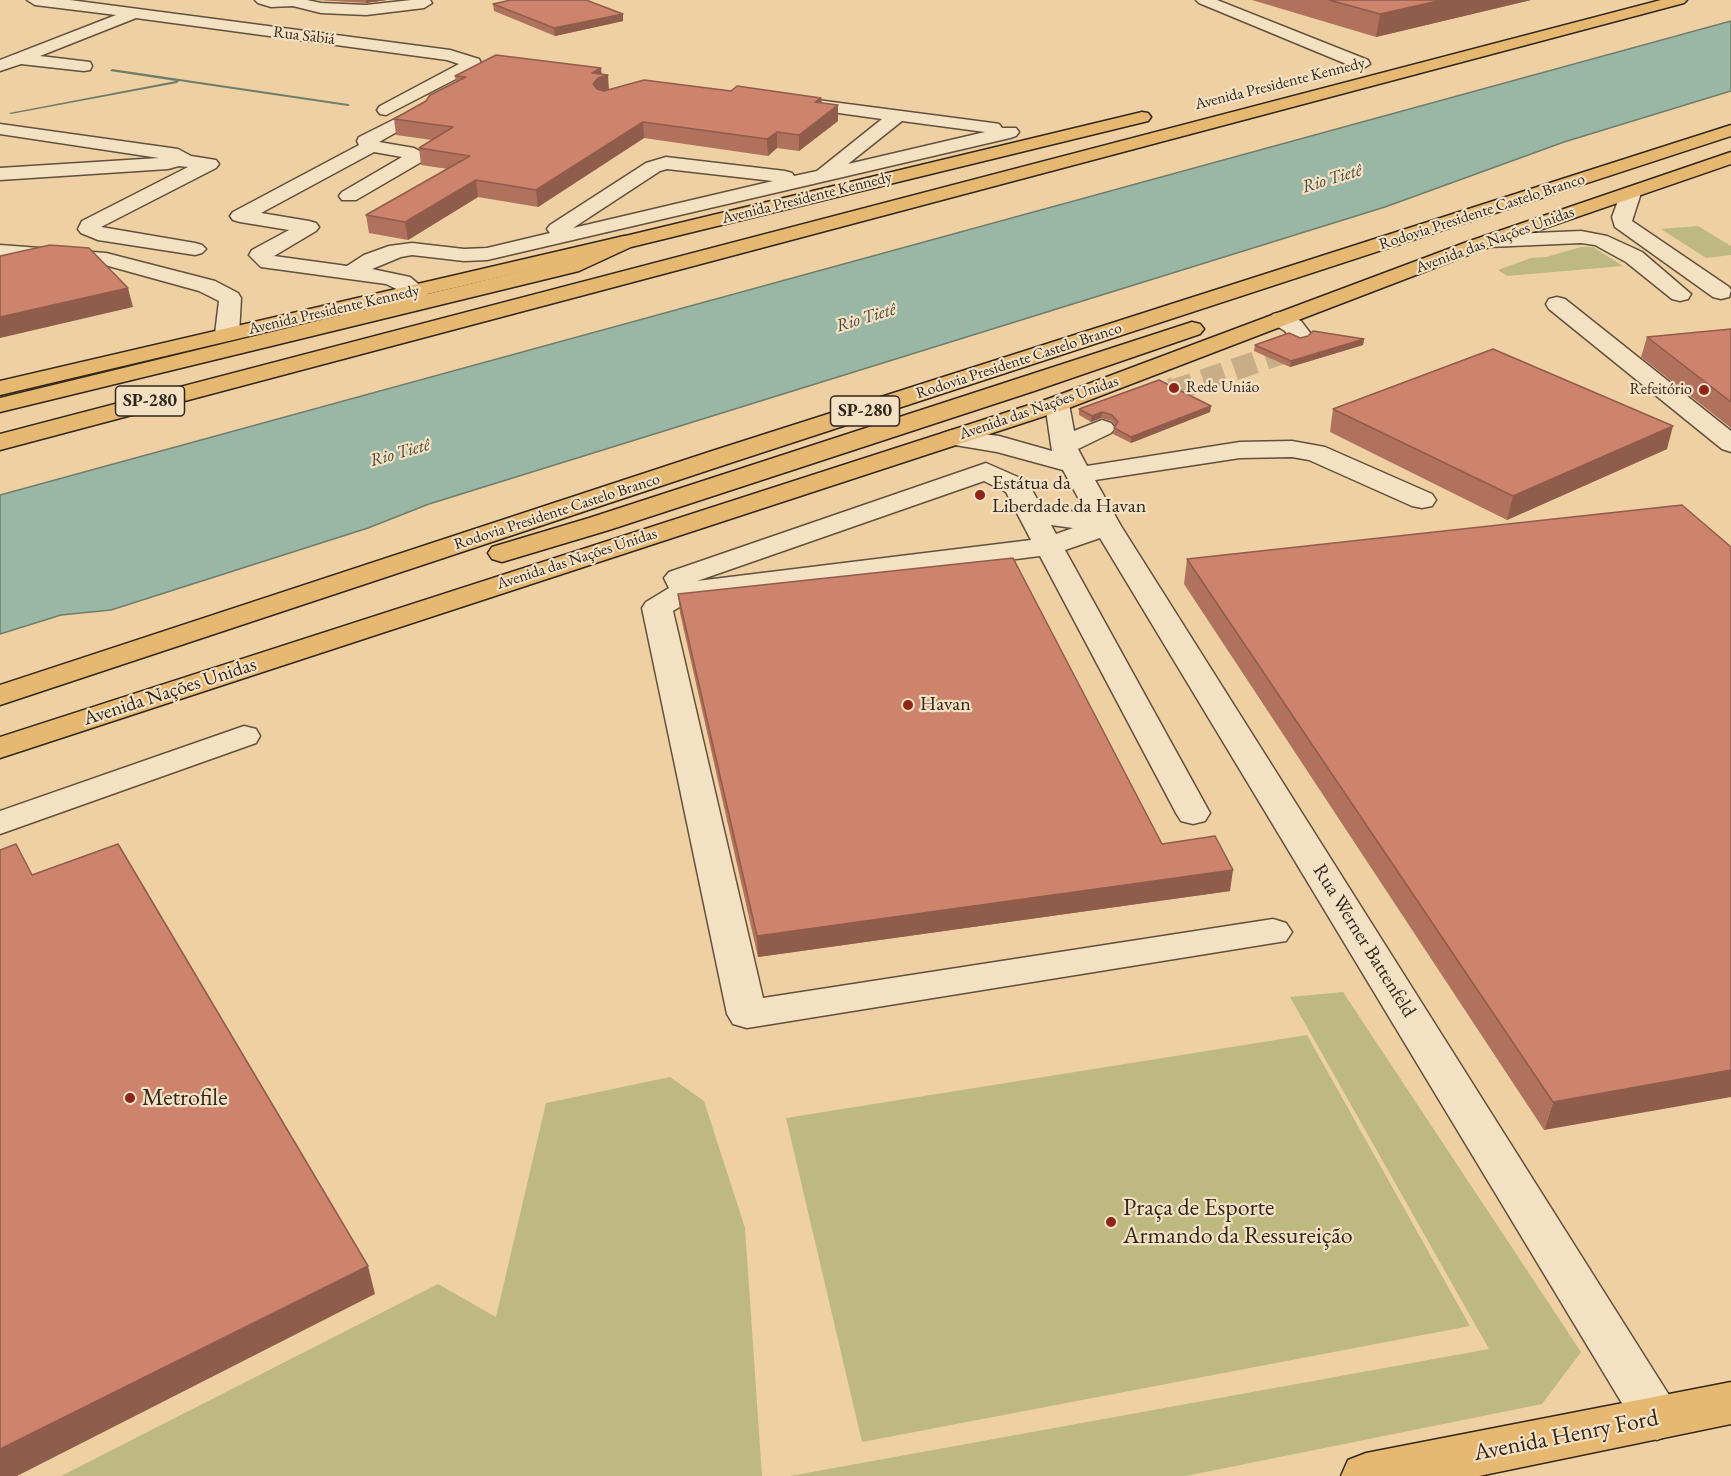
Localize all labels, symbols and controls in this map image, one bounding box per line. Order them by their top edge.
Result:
street label: Rua Sabiá [272,23,336,49]
street label: Avenida Presidente Kennedy [1193,54,1367,114]
water label: Rio Tietê [1299,160,1365,198]
street label: Avenida Presidente Kennedy [720,168,894,228]
street label: Rodovia Presidente Castelo Branco [1377,170,1587,254]
street label: Avenida das Nações Unidas [1413,202,1577,278]
street label: Avenida Presidente Kennedy [247,281,421,339]
water label: Rio Tietê [833,299,899,337]
street label: Rodovia Presidente Castelo Branco [914,319,1124,403]
street label: Avenida das Nações Unidas [957,372,1121,444]
place label: Rede União [1186,378,1260,398]
place label: Refeitório [1629,380,1692,400]
marker: Rede União [1167,381,1181,395]
marker: Refeitório [1697,383,1711,397]
road number: SP-280 [116,386,184,416]
road number: SP-280 [830,396,900,426]
water label: Rio Tietê [368,434,432,472]
street label: Rodovia Presidente Castelo Branco [452,470,662,554]
place label: Estátua da Liberdade da Havan [992,472,1146,519]
marker: Estátua da Liberdade da Havan [973,488,987,502]
street label: Avenida das Nações Unidas [494,524,660,594]
street label: Avenida Nações Unidas [80,653,260,731]
place label: Havan [920,693,971,717]
marker: Havan [901,698,915,712]
street label: Rua Werner Battenfeld [1307,860,1421,1022]
place label: Metrofile [142,1084,227,1112]
marker: Metrofile [123,1091,137,1105]
place label: Praça de Esporte Armando da Ressureição [1123,1194,1353,1250]
marker: Praça de Esporte Armando da Ressureição [1104,1215,1118,1229]
street label: Avenida Henry Ford [1471,1404,1661,1468]

